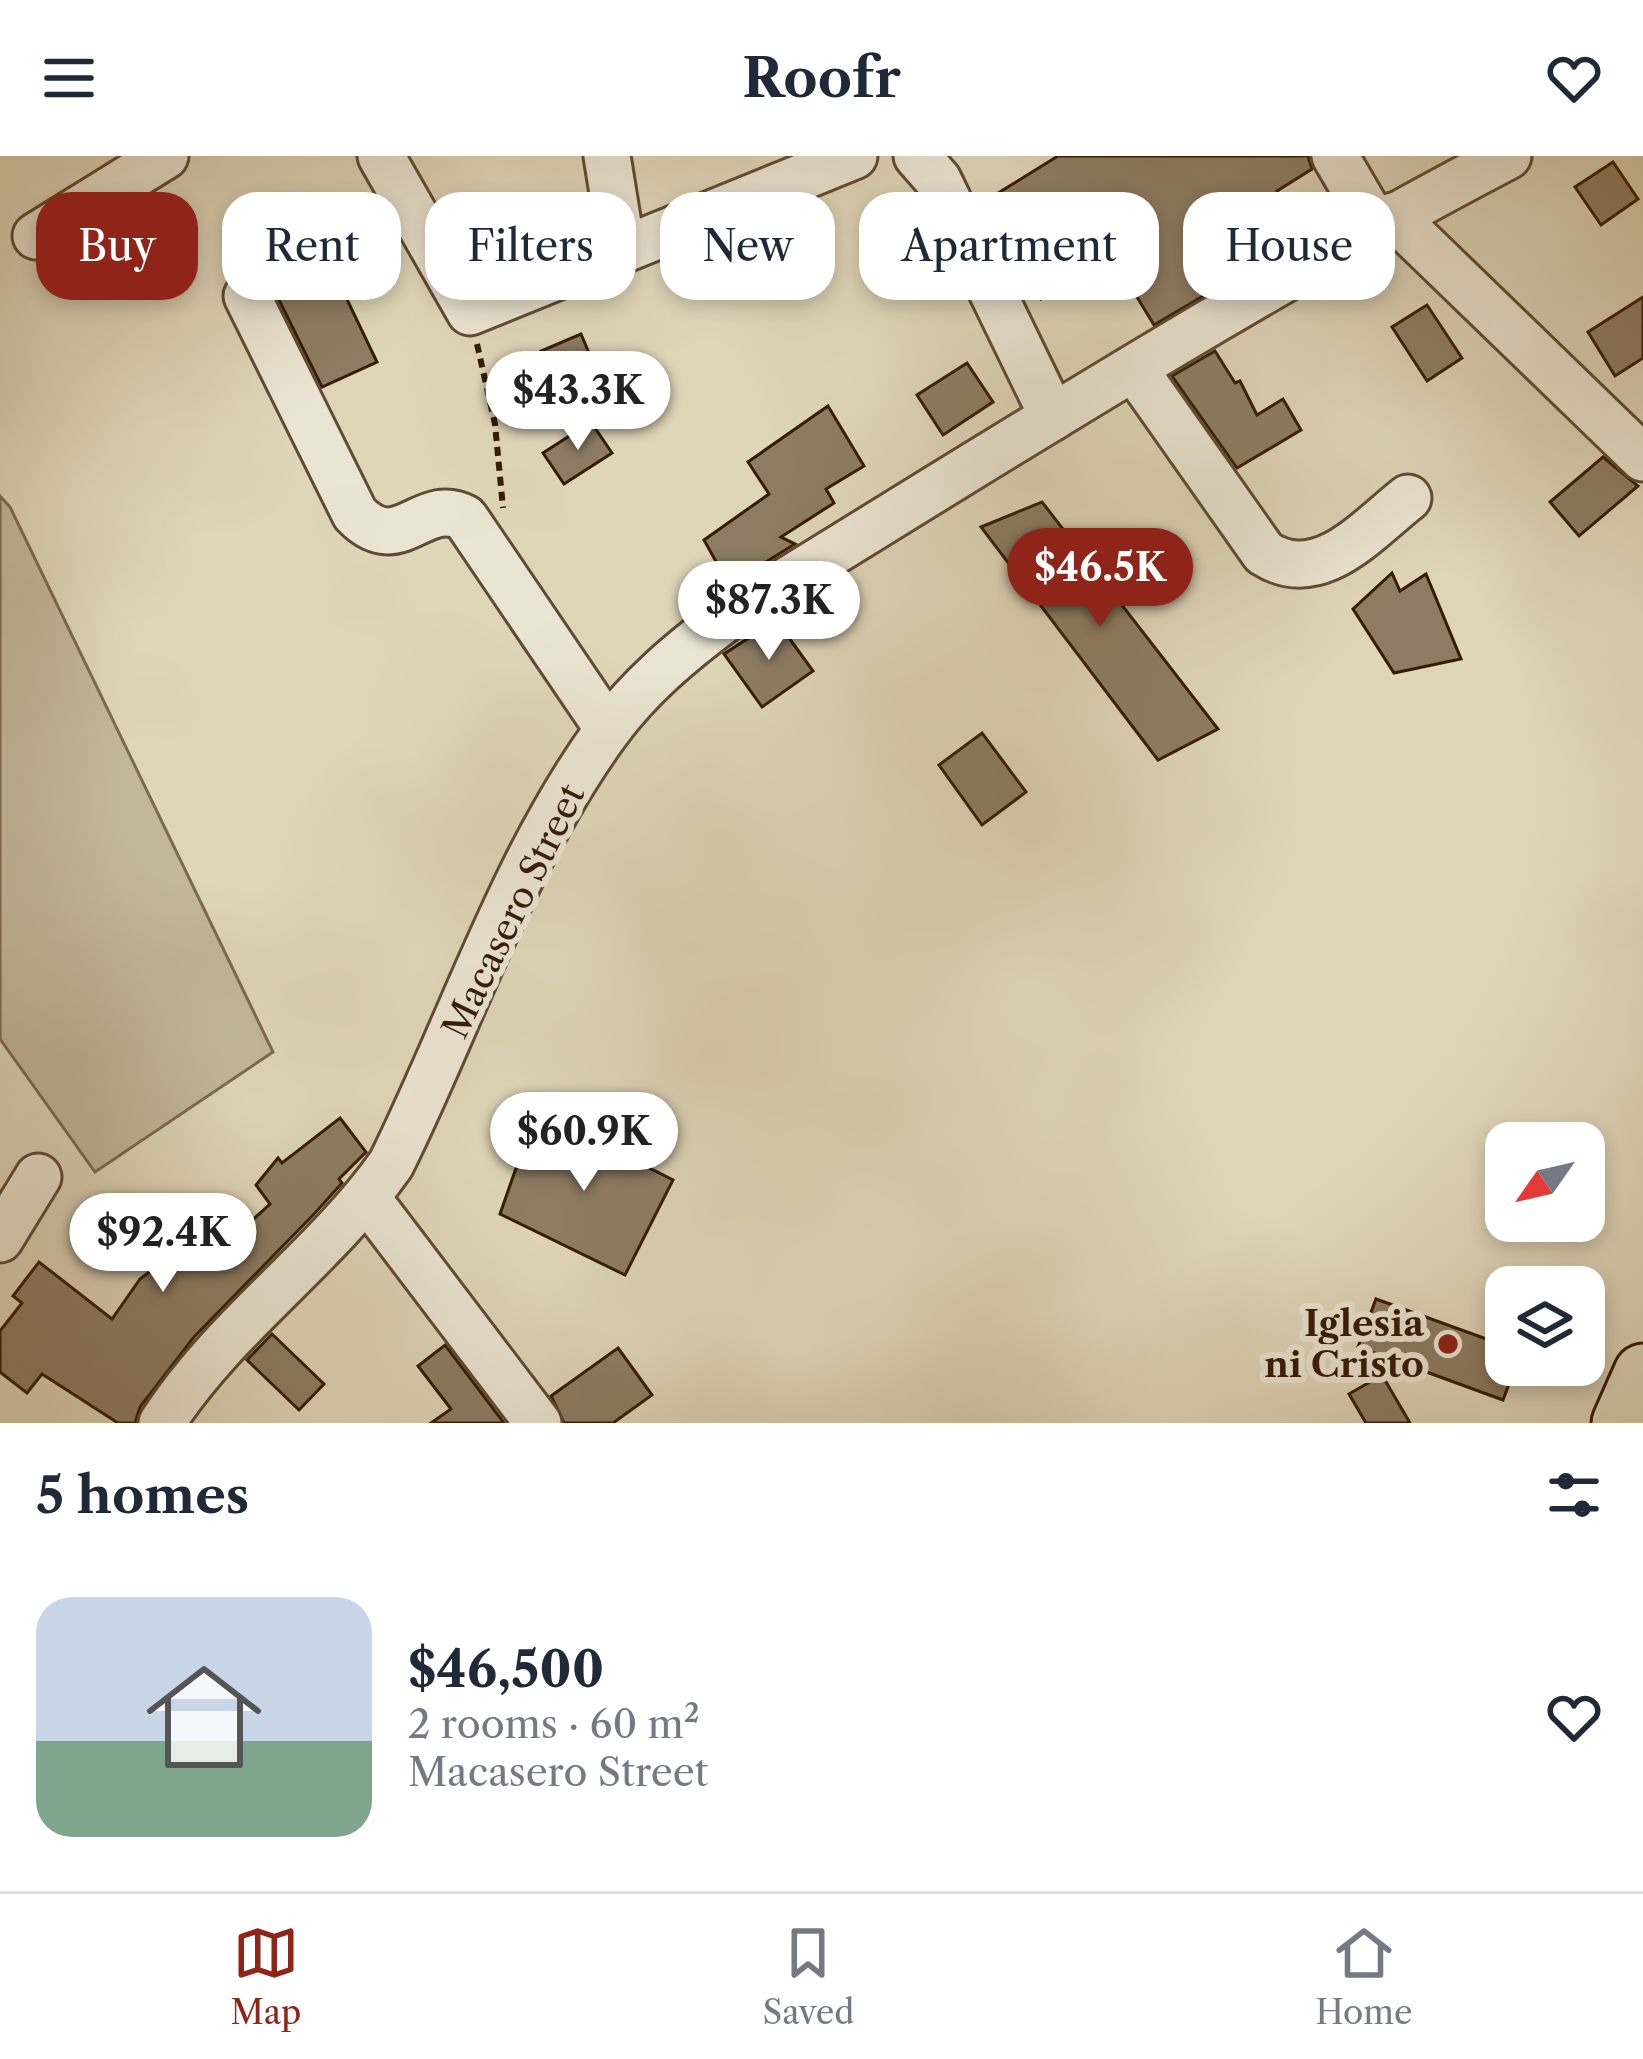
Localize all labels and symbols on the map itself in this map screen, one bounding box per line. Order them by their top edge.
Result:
pin: $43.3K [480,351,676,453]
pin: $46.5K [1002,528,1198,630]
pin: $87.3K [671,561,867,663]
street label: Macasero Street [432,777,594,1045]
pin: $60.9K [486,1092,682,1194]
north arrow [1485,1122,1605,1242]
pin: $92.4K [65,1193,261,1295]
place label: Iglesia ni Cristo [1264,1301,1425,1386]
marker: Iglesia ni Cristo [1435,1331,1461,1357]

